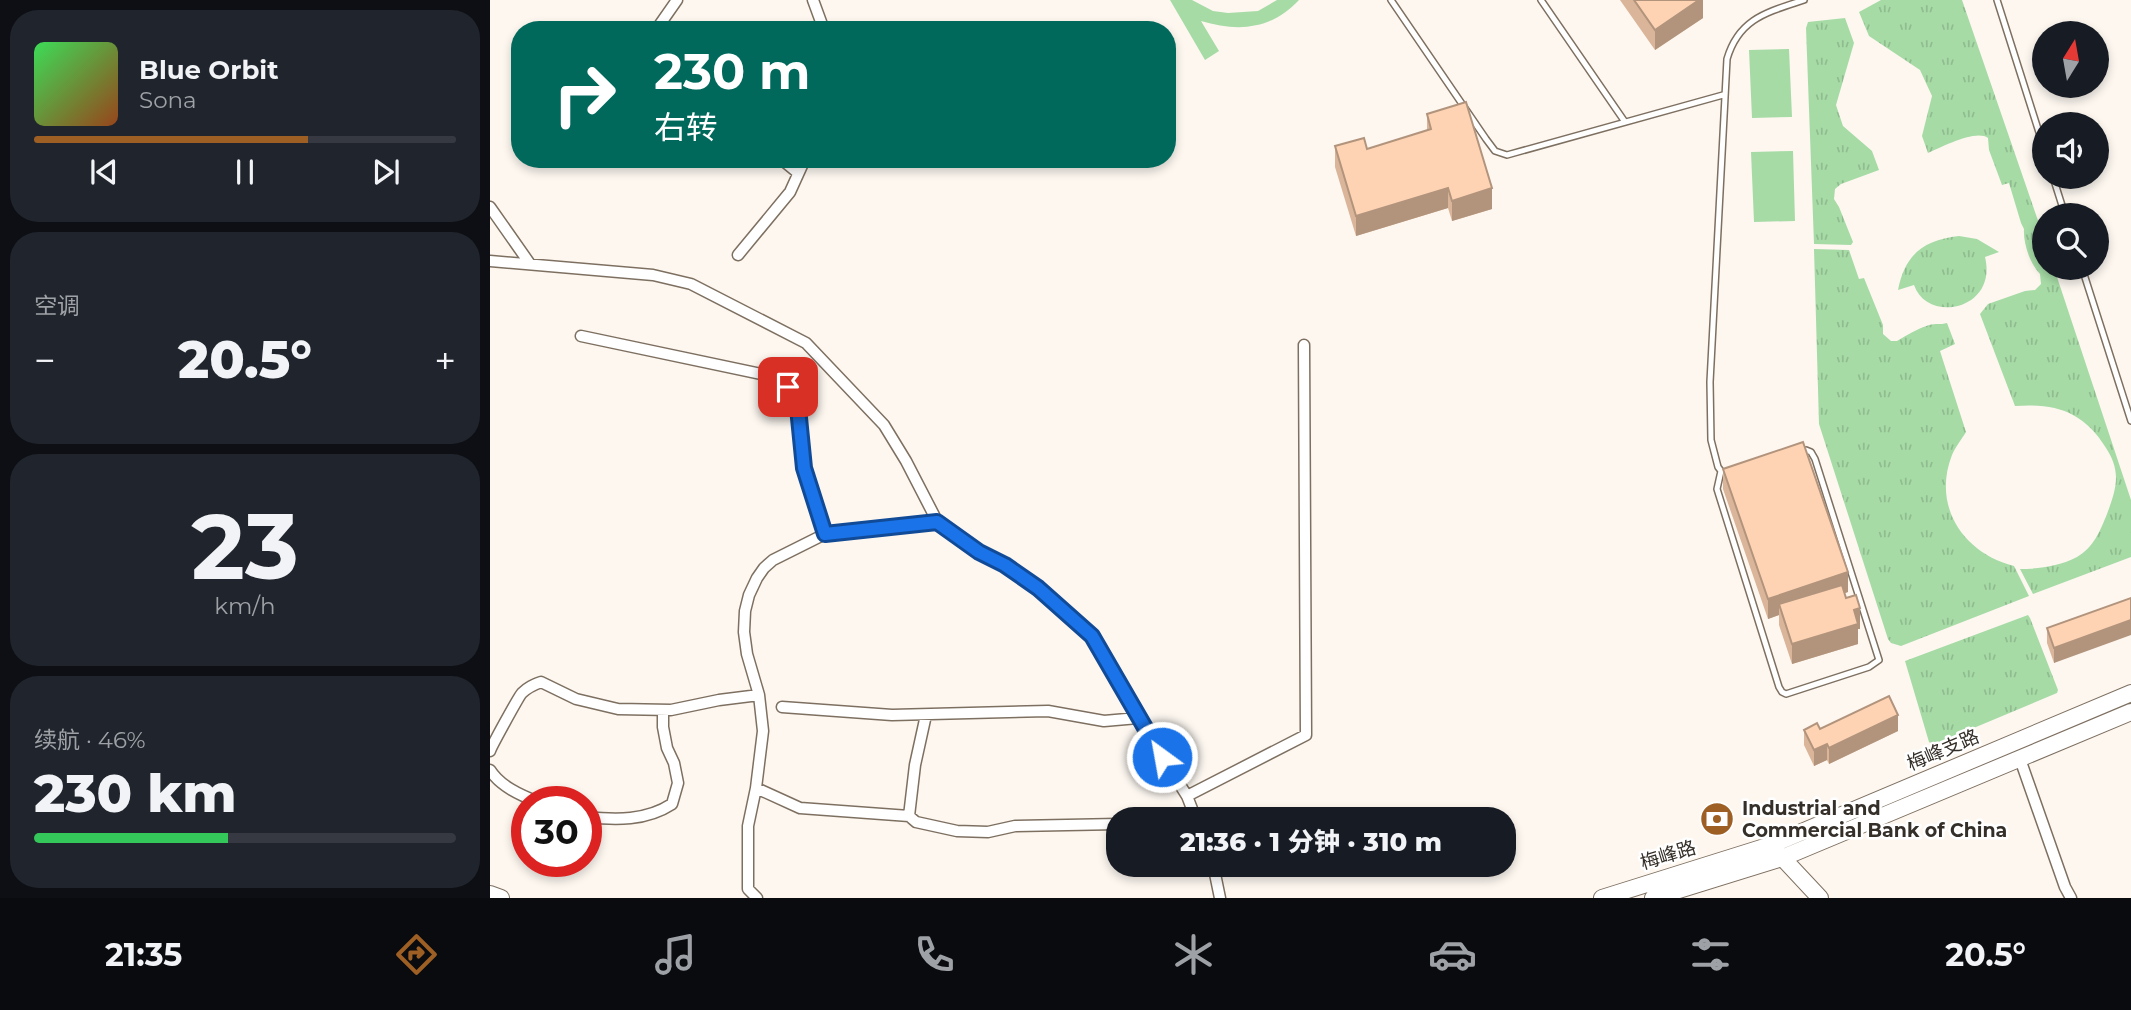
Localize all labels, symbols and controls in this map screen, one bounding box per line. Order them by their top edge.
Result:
north arrow [2032,21,2109,98]
map controls [2032,21,2109,280]
text: 230 m [654,42,810,101]
icon: right [539,49,630,140]
text: Blue Orbit [139,54,278,86]
text: Sona [139,86,197,114]
text: 右转 [654,108,718,147]
button: sound [2032,112,2109,189]
icon: previous [85,153,123,191]
icon: pause [226,153,264,191]
icon: next [367,153,405,191]
button: search [2032,203,2109,280]
text: 空调 [34,292,80,320]
text: 20.5° [178,328,312,391]
text: − [34,337,56,384]
text: + [434,337,456,384]
pin [758,357,818,417]
icon: arrive [769,368,807,406]
text: 23 [191,491,299,602]
text: km/h [214,592,276,620]
position arrow [1125,720,1199,794]
street label: 梅峰支路 [1904,725,1982,775]
text: 续航 · 46% [34,726,146,754]
text: 230 km [34,762,237,825]
speed limit sign: 30 [511,786,602,877]
place label: Industrial and Commercial Bank of China [1742,797,2007,842]
bank icon: Industrial and Commercial Bank of China [1698,800,1736,838]
text: 21:36 · 1 分钟 · 310 m [1180,826,1442,858]
street label: 梅峰路 [1637,836,1699,874]
icon: directions [392,930,441,979]
icon: music [651,930,700,979]
icon: phone [910,930,959,979]
icon: climate [1169,930,1218,979]
icon: car [1428,930,1477,979]
icon: filters [1686,930,1735,979]
text: 21:35 [105,935,182,974]
text: 20.5° [1945,935,2026,974]

